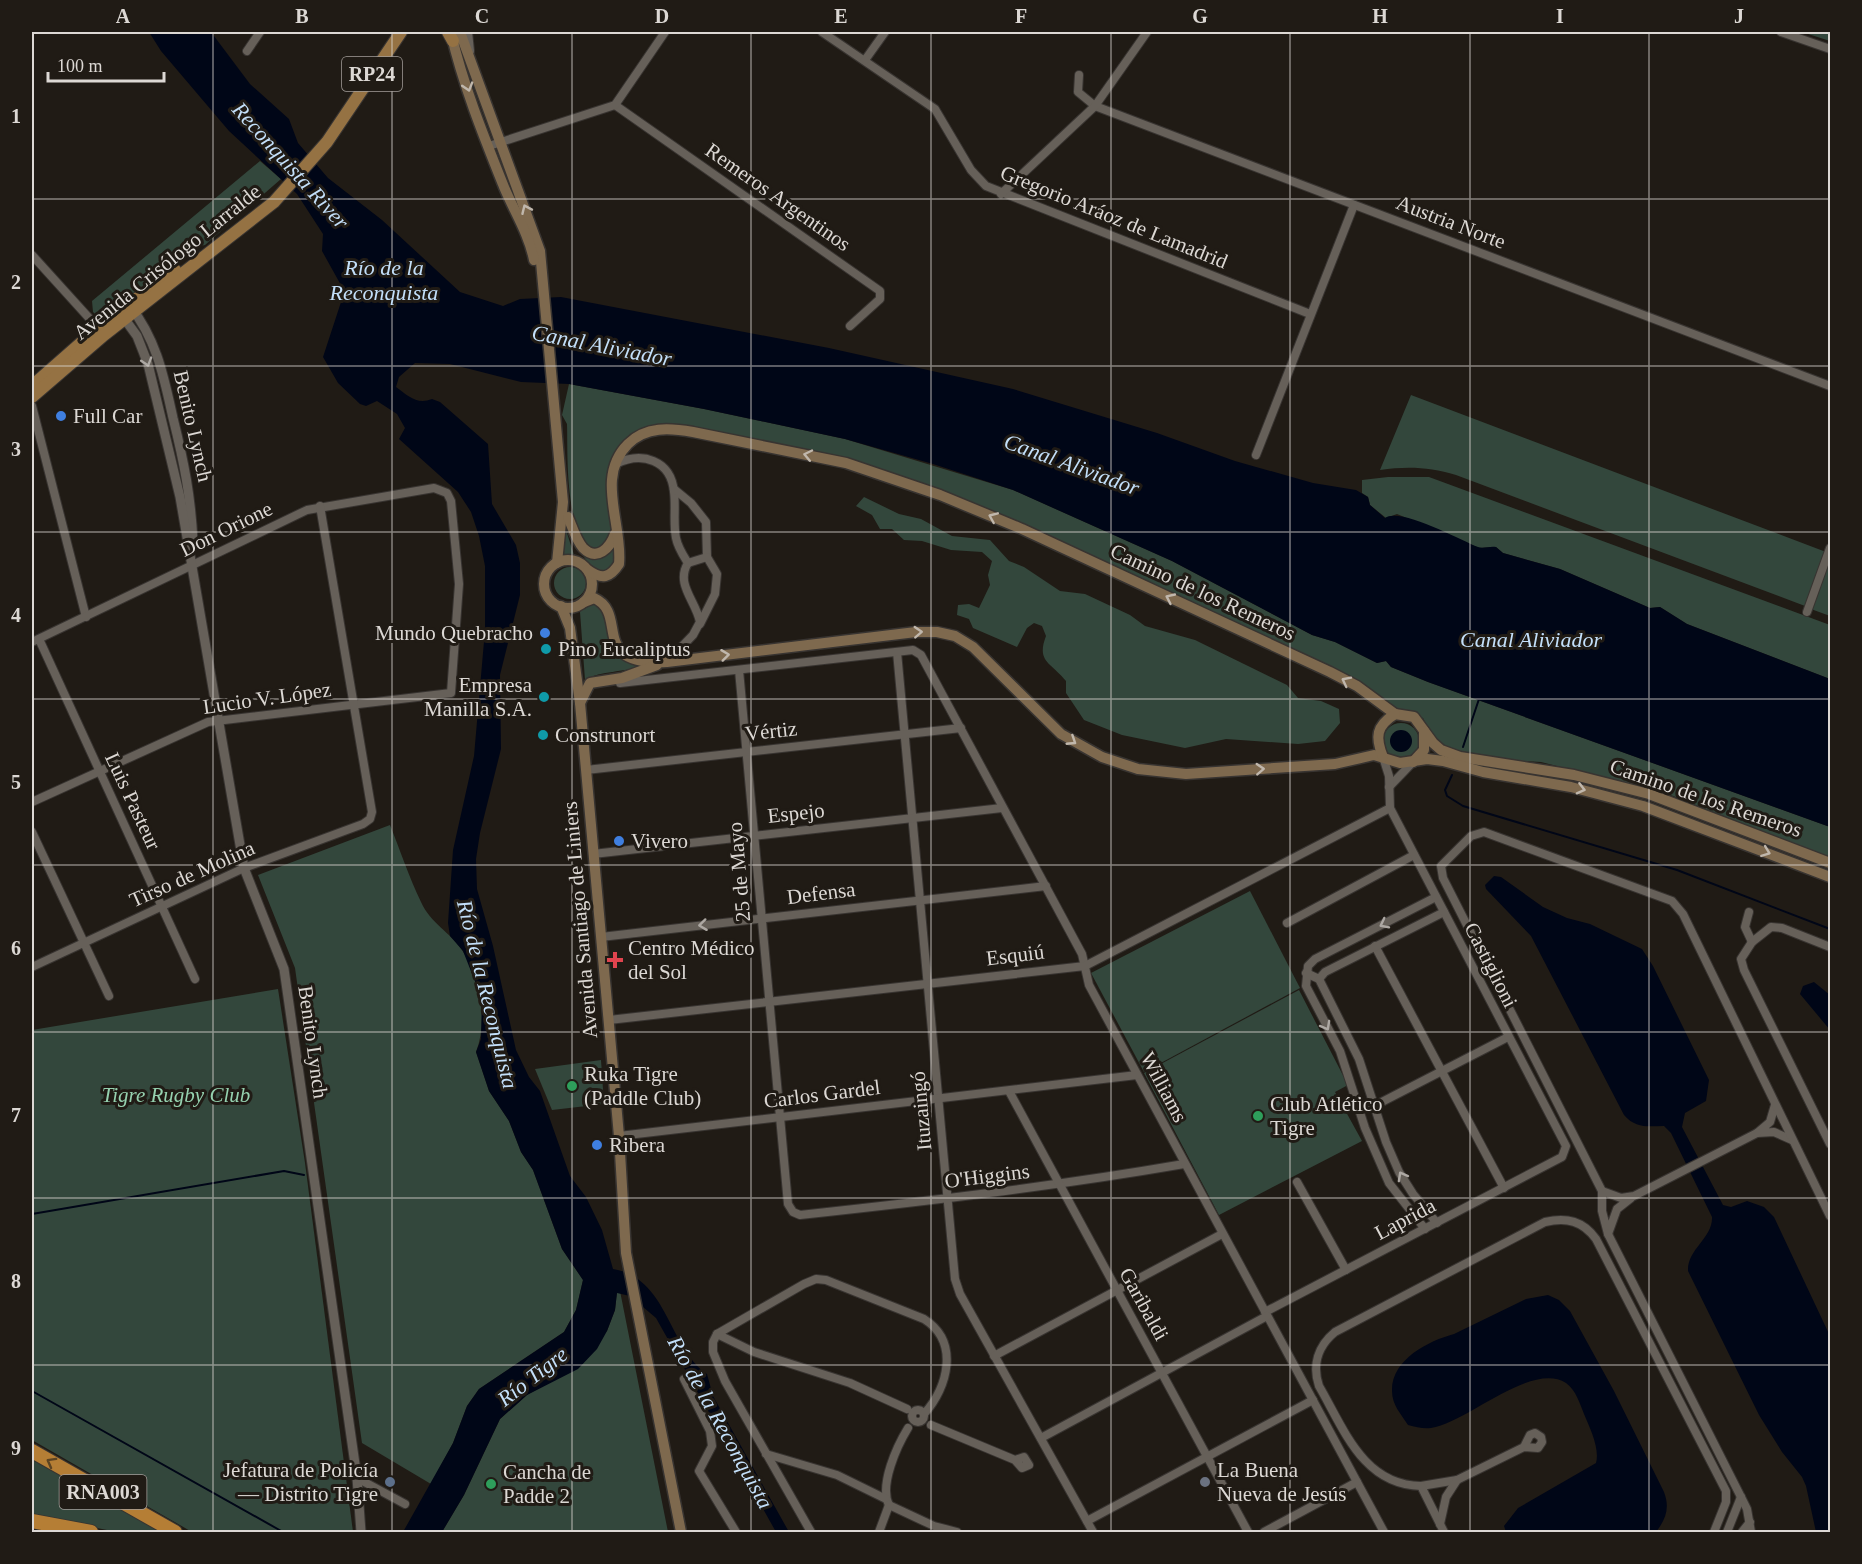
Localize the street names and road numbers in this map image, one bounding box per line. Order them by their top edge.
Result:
road number: RP24 [342,57,402,91]
street label: Remeros Argentinos [701,138,855,256]
street label: Gregorio Aráoz de Lamadrid [997,160,1232,274]
street label: Avenida Crisólogo Larralde [69,179,265,345]
street label: Austria Norte [1393,190,1509,254]
street label: Benito Lynch [169,368,218,485]
street label: Don Orione [176,496,276,562]
street label: Camino de los Remeros [1107,539,1299,645]
street label: Lucio V. López [201,677,333,719]
street label: Vértiz [744,716,798,746]
street label: Luis Pasteur [100,749,166,853]
street label: Camino de los Remeros [1607,754,1805,842]
street label: Espejo [766,798,826,828]
street label: Avenida Santiago de Liniers [558,800,602,1040]
street label: 25 de Mayo [723,821,755,923]
street label: Tirso de Molina [126,835,259,912]
street label: Defensa [785,877,857,909]
street label: Castiglioni [1459,918,1523,1012]
street label: Esquiú [985,939,1046,970]
street label: Benito Lynch [293,984,333,1100]
street label: Williams [1136,1048,1192,1126]
street label: Ituzaingó [906,1070,936,1152]
street label: Carlos Gardel [762,1075,882,1113]
street label: O'Higgins [943,1159,1031,1193]
street label: Laprida [1371,1193,1440,1245]
street label: Garibaldi [1114,1263,1174,1345]
road number: RNA003 [60,1475,146,1509]

